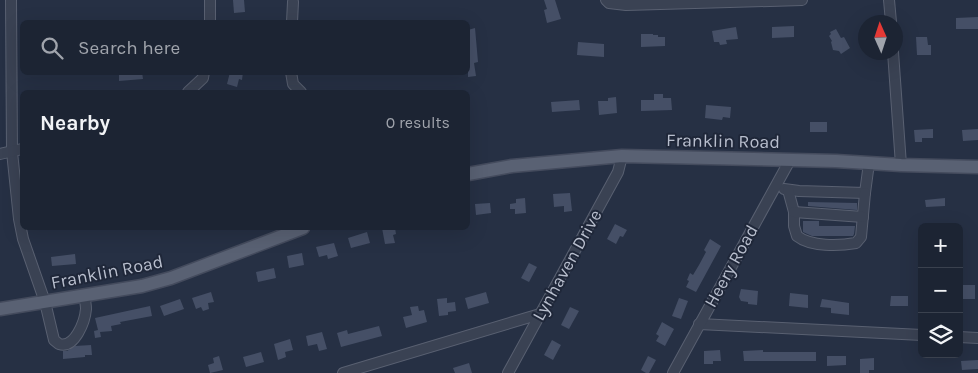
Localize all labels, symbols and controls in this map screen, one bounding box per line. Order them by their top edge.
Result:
north arrow [858,15,903,60]
search box [20,20,470,75]
icon: search [38,34,66,62]
text: Search here [78,37,180,59]
text: Nearby [40,111,110,135]
text: 0 results [386,113,450,132]
street label: Franklin Road [666,129,780,153]
street label: Lynhaven Drive [527,206,607,324]
street label: Heery Road [699,221,763,311]
map controls [918,223,963,358]
button: + [918,223,963,268]
street label: Franklin Road [49,250,165,294]
button: − [918,268,963,313]
button: layers [918,313,963,358]

